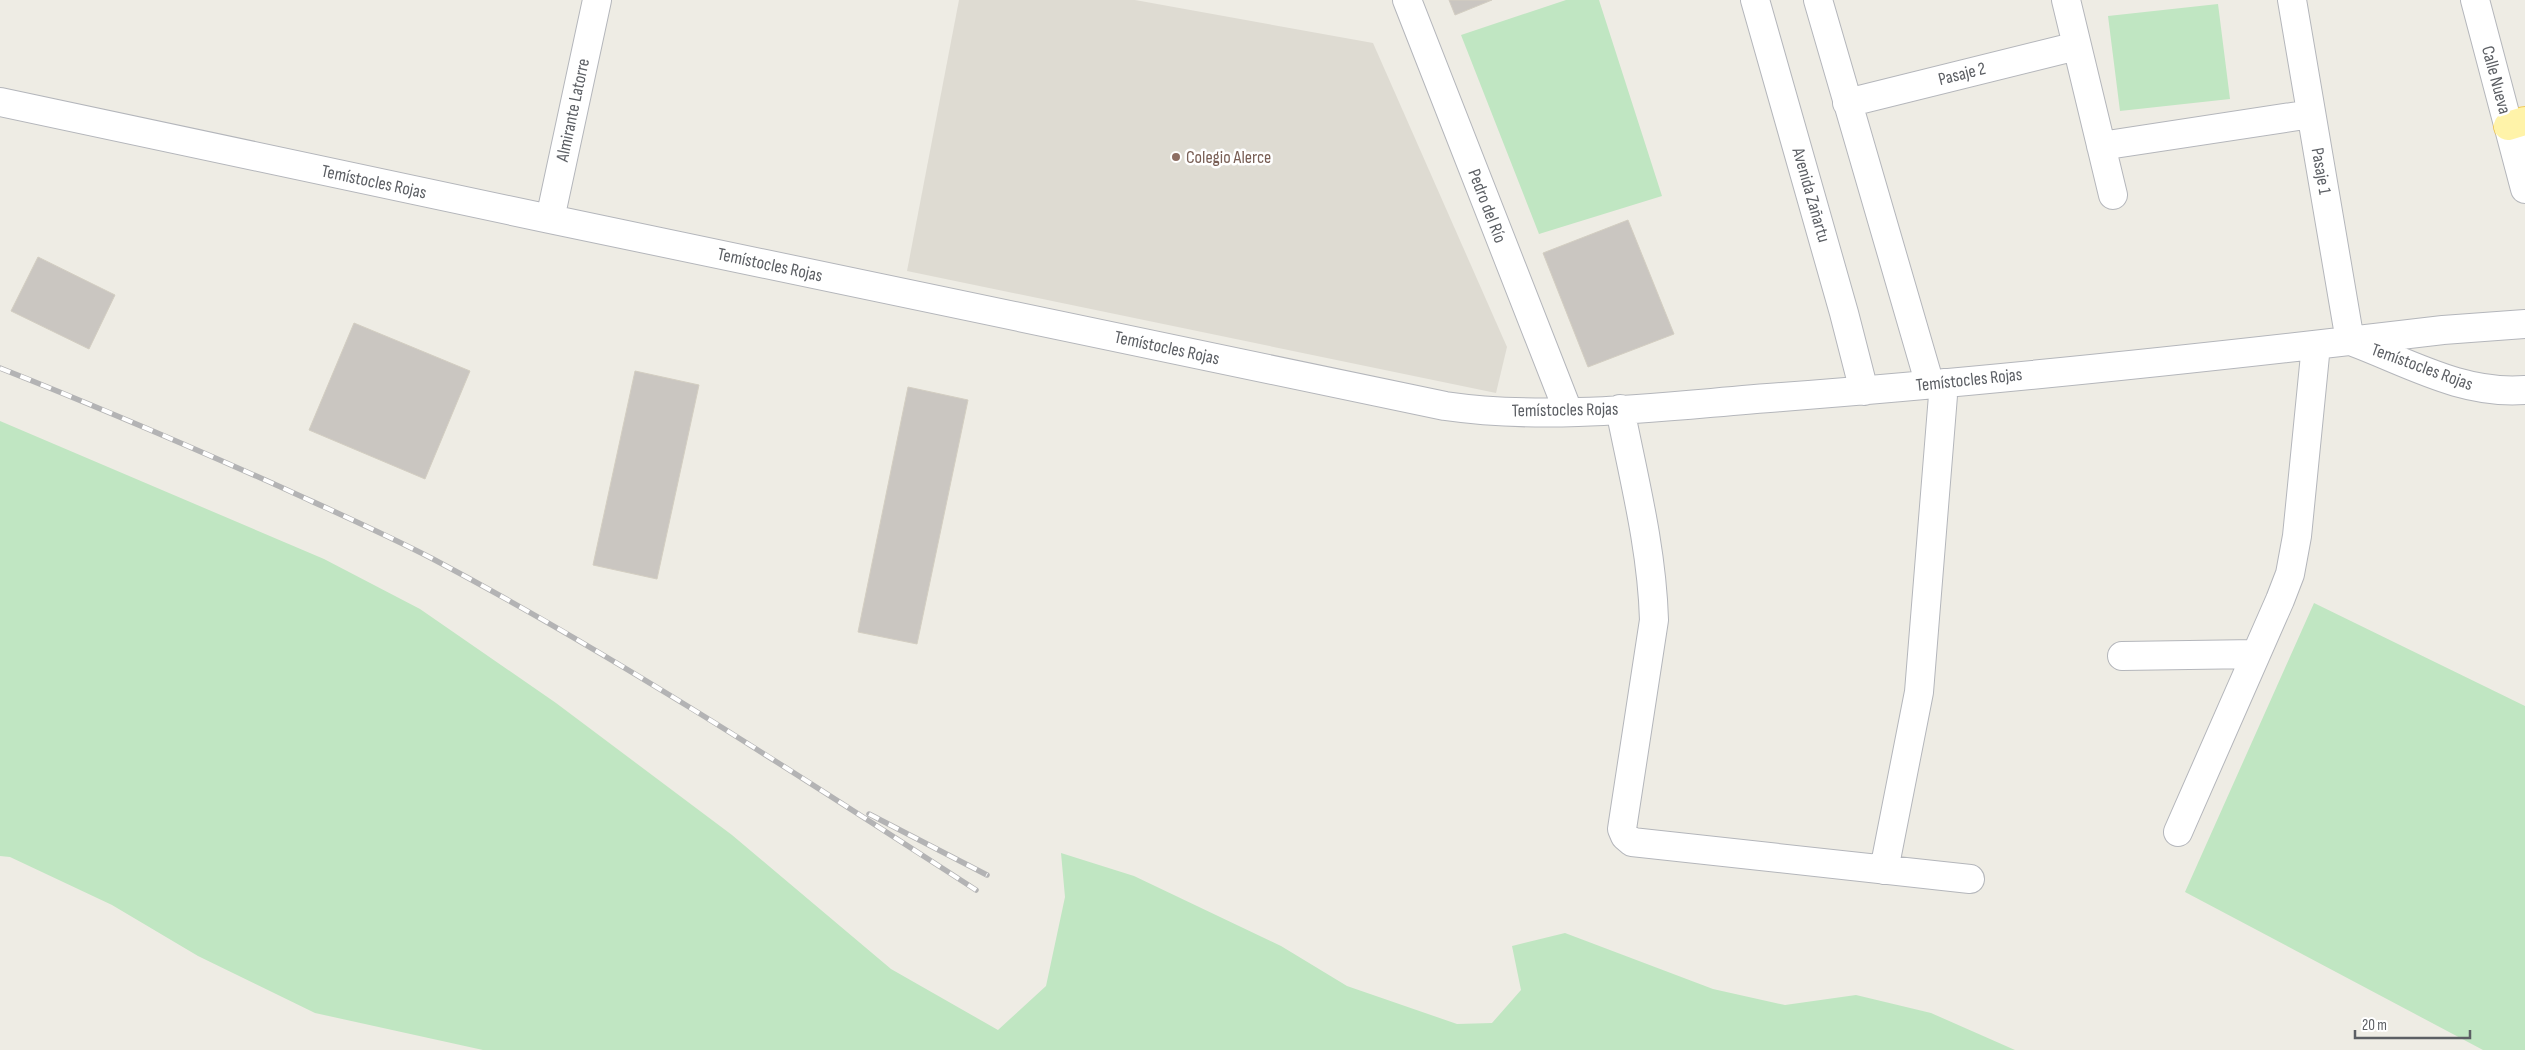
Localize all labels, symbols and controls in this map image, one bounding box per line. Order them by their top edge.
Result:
street label: Calle Nueva [2477,44,2515,116]
street label: Almirante Latorre [552,56,594,164]
street label: Pasaje 2 [1936,58,1988,90]
street label: Avenida Zañartu [1787,144,1834,245]
street label: Pasaje 1 [2307,146,2336,197]
place label: Colegio Alerce [1186,147,1271,168]
marker: Colegio Alerce [1170,151,1182,163]
street label: Temístocles Rojas [320,161,428,203]
street label: Pedro del Río [1463,166,1511,246]
street label: Temístocles Rojas [716,244,824,286]
street label: Temístocles Rojas [1113,327,1221,369]
street label: Temístocles Rojas [2368,339,2476,395]
street label: Temístocles Rojas [1915,364,2023,396]
street label: Temístocles Rojas [1511,399,1619,421]
scale bar [2355,1008,2470,1040]
text: 20 m [2362,1016,2387,1035]

